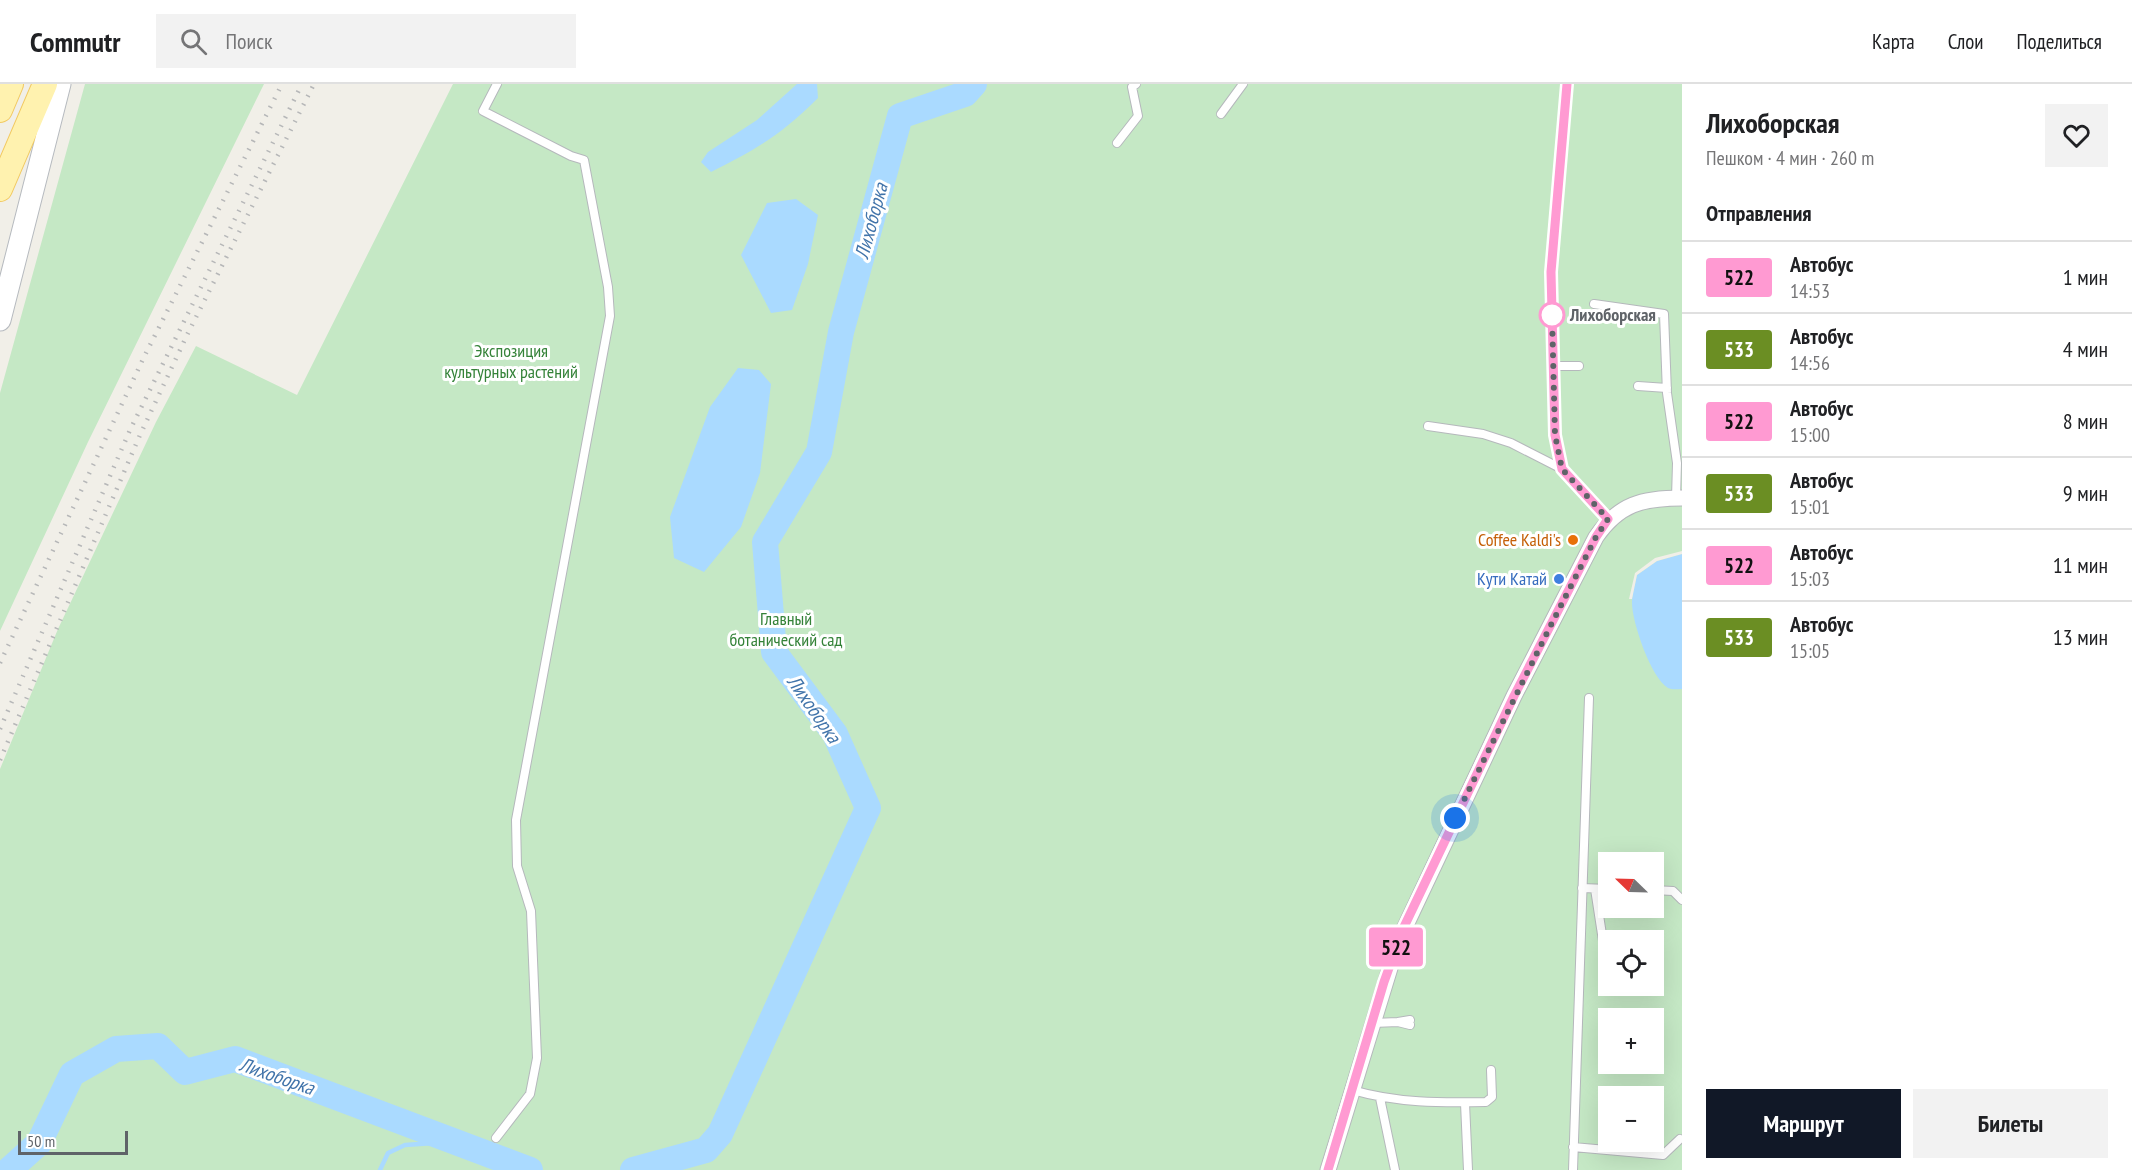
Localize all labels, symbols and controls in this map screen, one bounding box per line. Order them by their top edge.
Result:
search box [156,14,576,68]
text: Commutr [30,23,120,60]
icon: search [177,25,210,58]
text: Поиск [225,27,273,55]
text: Карта [1872,28,1915,55]
text: Слои [1948,28,1983,55]
text: Поделиться [2016,28,2102,55]
text: Лихоборская [1706,104,1840,141]
button: heart [2045,104,2108,167]
text: Пешком · 4 мин · 260 m [1706,145,1874,171]
water label: Лихоборка [848,179,894,263]
text: Отправления [1706,199,1812,227]
text: Автобус [1790,250,1853,278]
text: 1 мин [2063,263,2108,291]
text: 522 [1724,264,1754,291]
text: 14:53 [1790,278,1830,304]
marker: Лихоборская [1539,302,1565,328]
place label: Лихоборская [1569,303,1656,326]
text: Автобус [1790,322,1853,350]
text: 4 мин [2063,335,2108,363]
text: 533 [1724,336,1754,363]
park label: Экспозиция культурных растений [444,339,578,383]
text: 14:56 [1790,350,1830,376]
text: Автобус [1790,394,1853,422]
text: 8 мин [2063,407,2108,435]
text: 522 [1724,408,1754,435]
text: 15:00 [1790,422,1830,448]
text: Автобус [1790,466,1853,494]
text: 9 мин [2063,479,2108,507]
text: 533 [1724,480,1754,507]
text: 15:01 [1790,494,1830,520]
place label: Coffee Kaldi's [1478,528,1561,551]
marker: Coffee Kaldi's [1566,533,1580,547]
text: Автобус [1790,538,1853,566]
text: 11 мин [2053,551,2108,579]
text: 522 [1724,552,1754,579]
text: 15:03 [1790,566,1830,592]
place label: Кути Катай [1477,567,1547,590]
marker: Кути Катай [1552,572,1566,586]
park label: Главный ботанический сад [730,607,843,651]
text: Автобус [1790,610,1853,638]
text: 13 мин [2053,623,2108,651]
text: 533 [1724,624,1754,651]
text: 15:05 [1790,638,1830,664]
water label: Лихоборка [781,669,847,749]
your location [1440,803,1470,833]
north arrow [1598,852,1664,918]
map controls [1598,852,1664,1152]
line badge: 522 [1362,928,1430,966]
button: locate [1598,930,1664,996]
text: 522 [1381,934,1411,961]
button: + [1598,1008,1664,1074]
water label: Лихоборка [235,1051,319,1101]
button: − [1598,1086,1664,1152]
button: Маршрут [1706,1089,1901,1158]
button: Билеты [1913,1089,2108,1158]
scale bar [18,1128,128,1156]
text: 50 m [27,1131,55,1151]

